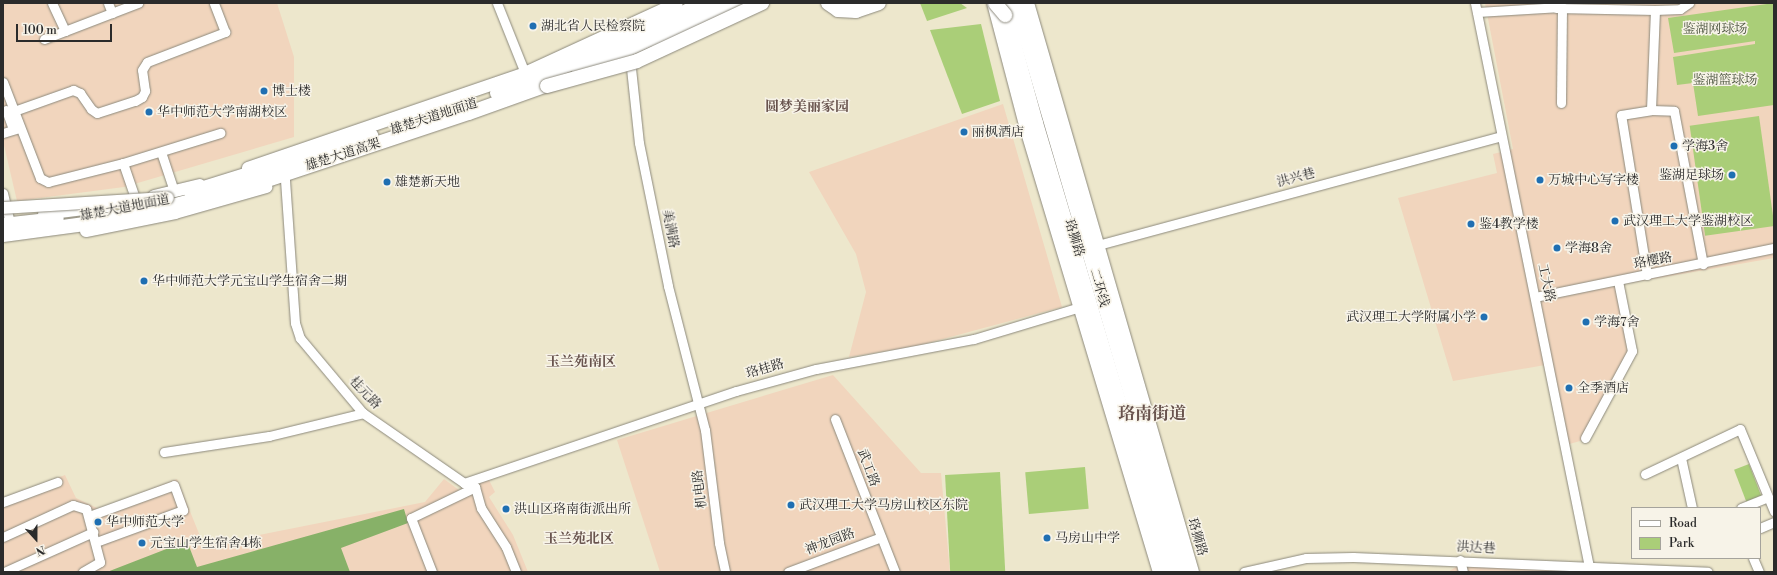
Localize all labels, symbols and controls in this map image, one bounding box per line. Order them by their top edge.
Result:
scale bar [18,16,114,42]
place label: 湖北省人民检察院 [541,18,645,34]
marker: 湖北省人民检察院 [528,21,538,31]
park label: 鉴湖网球场 [1683,21,1747,37]
text: 100 m [23,23,57,38]
park label: 鉴湖篮球场 [1693,72,1757,88]
place label: 博士楼 [272,83,311,99]
marker: 博士楼 [259,86,269,96]
street label: 雄楚大道地面道 [388,96,480,138]
district label: 圆梦美丽家园 [765,99,849,115]
place label: 华中师范大学南湖校区 [157,104,287,120]
marker: 华中师范大学南湖校区 [144,107,154,117]
place label: 丽枫酒店 [972,124,1024,140]
marker: 丽枫酒店 [959,127,969,137]
street label: 雄楚大道高架 [303,136,383,174]
place label: 学海3舍 [1682,138,1728,154]
marker: 学海3舍 [1669,141,1679,151]
street label: 洪兴巷 [1275,165,1317,191]
place label: 鉴湖足球场 [1659,167,1724,183]
marker: 鉴湖足球场 [1727,170,1737,180]
place label: 万城中心写字楼 [1548,172,1639,188]
place label: 雄楚新天地 [395,174,460,190]
marker: 万城中心写字楼 [1535,175,1545,185]
marker: 雄楚新天地 [382,177,392,187]
street label: 雄楚大道地面道 [79,192,171,224]
street label: 美满路 [659,208,681,250]
place label: 武汉理工大学鉴湖校区 [1623,213,1753,229]
place label: 鉴4教学楼 [1479,216,1539,232]
marker: 武汉理工大学鉴湖校区 [1610,216,1620,226]
street label: 珞狮路 [1061,217,1087,259]
marker: 鉴4教学楼 [1466,219,1476,229]
place label: 学海8舍 [1565,240,1612,256]
marker: 学海8舍 [1552,243,1562,253]
street label: 珞樱路 [1632,250,1674,272]
street label: 工大路 [1534,262,1558,304]
street label: 二环线 [1086,267,1112,309]
place label: 华中师范大学元宝山学生宿舍二期 [152,273,347,289]
marker: 华中师范大学元宝山学生宿舍二期 [139,276,149,286]
place label: 武汉理工大学附属小学 [1346,309,1476,325]
marker: 武汉理工大学附属小学 [1479,312,1489,322]
place label: 学海7舍 [1594,314,1640,330]
marker: 学海7舍 [1581,317,1591,327]
district label: 玉兰苑南区 [546,354,616,370]
street label: 珞桂路 [744,356,786,382]
street label: 桂元路 [346,373,384,413]
place label: 全季酒店 [1577,380,1629,396]
marker: 全季酒店 [1564,383,1574,393]
district label: 珞南街道 [1118,405,1186,425]
street label: 武工路 [854,447,882,489]
street label: 机电路 [690,469,710,509]
place label: 武汉理工大学马房山校区东院 [799,497,968,513]
marker: 武汉理工大学马房山校区东院 [786,500,796,510]
place label: 洪山区珞南街派出所 [514,501,631,517]
marker: 洪山区珞南街派出所 [501,504,511,514]
legend [1631,507,1761,559]
place label: 华中师范大学 [106,514,184,530]
street label: 珞狮路 [1184,516,1210,558]
text: Road [1669,516,1697,531]
marker: 华中师范大学 [93,517,103,527]
north arrow [16,519,56,559]
street label: 神龙园路 [803,525,857,559]
place label: 马房山中学 [1055,530,1120,546]
district label: 玉兰苑北区 [544,531,614,547]
marker: 马房山中学 [1042,533,1052,543]
place label: 元宝山学生宿舍4栋 [150,535,262,551]
text: Park [1669,536,1694,551]
marker: 元宝山学生宿舍4栋 [137,538,147,548]
street label: 洪达巷 [1456,539,1496,557]
text: N [34,542,47,558]

